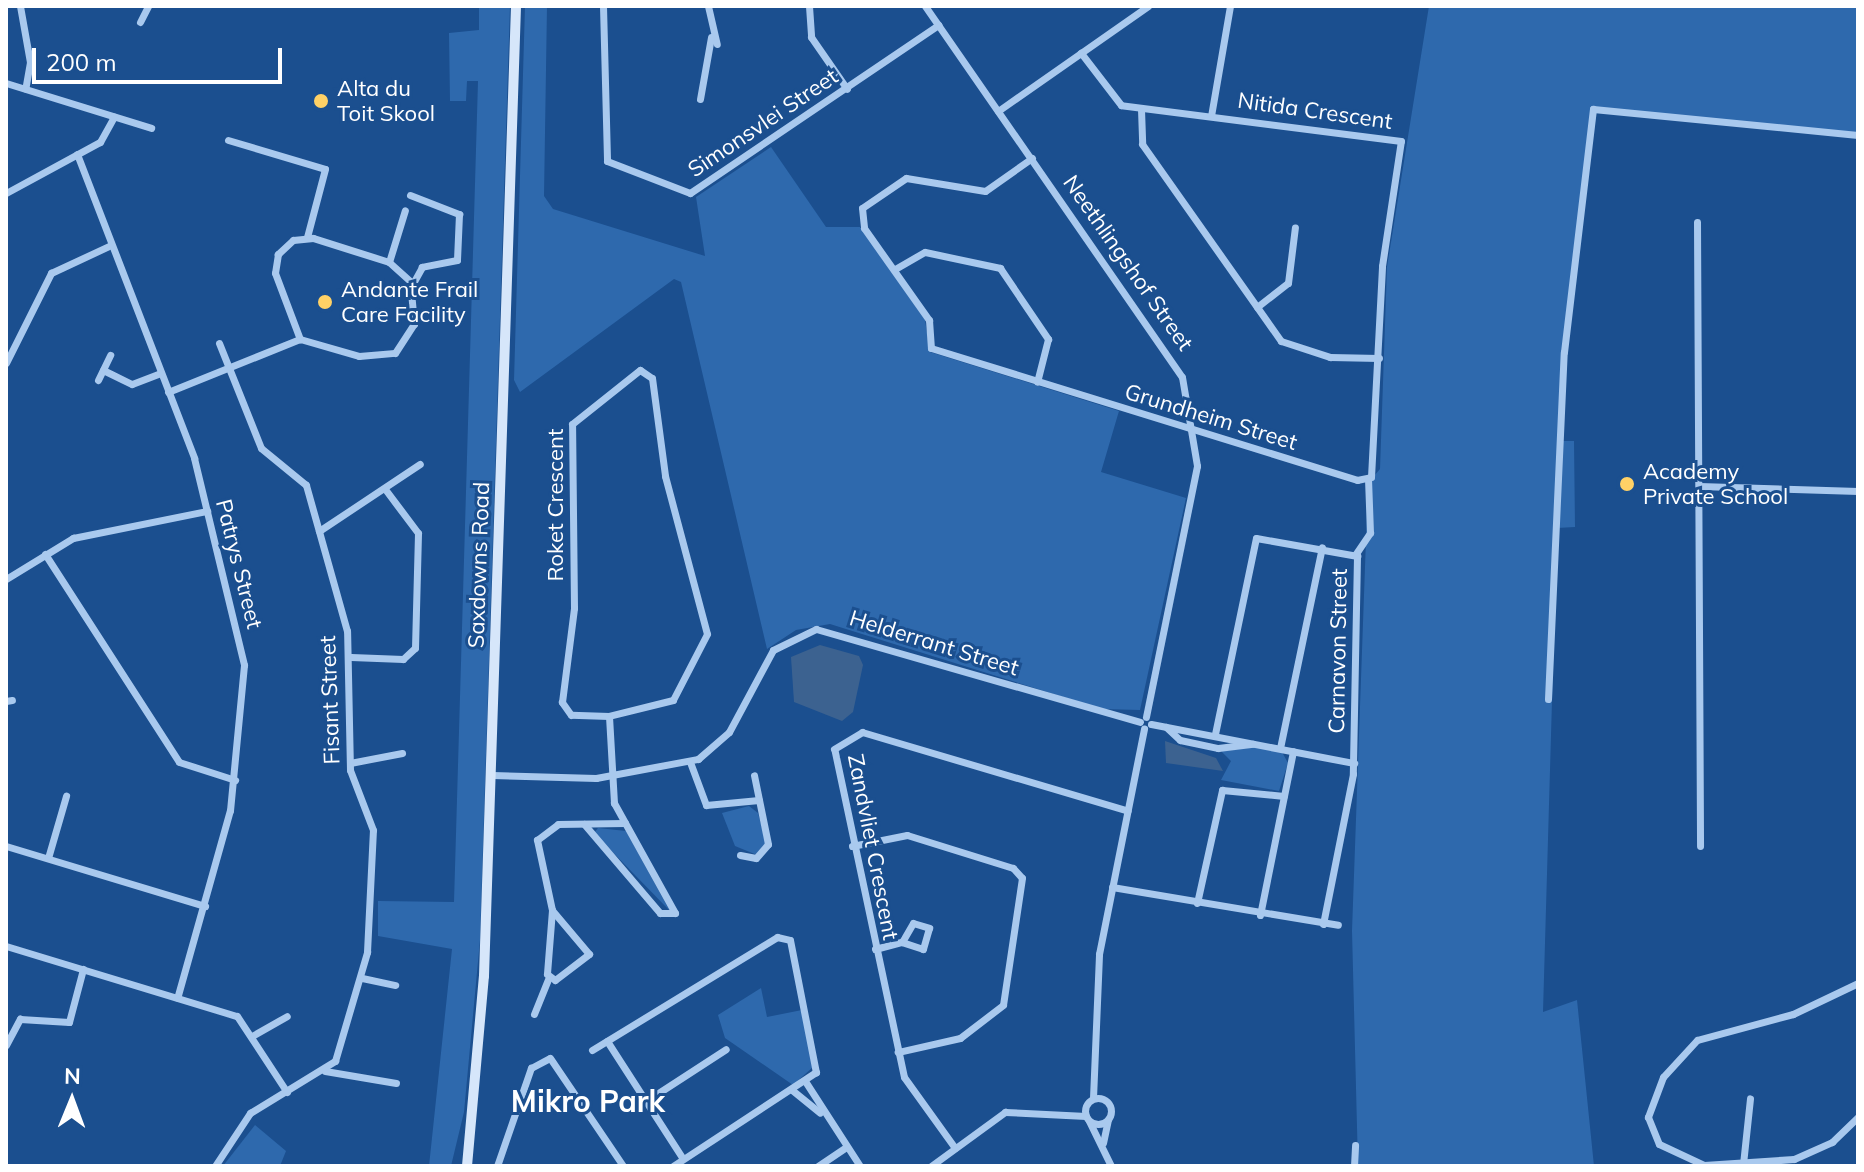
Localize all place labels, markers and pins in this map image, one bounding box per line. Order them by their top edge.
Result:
place label: Alta du Toit Skool [337,75,435,126]
marker: Alta du Toit Skool [312,92,330,110]
place label: Andante Frail Care Facility [341,276,478,328]
marker: Andante Frail Care Facility [316,293,334,311]
place label: Academy Private School [1643,458,1788,510]
marker: Academy Private School [1618,475,1636,493]

